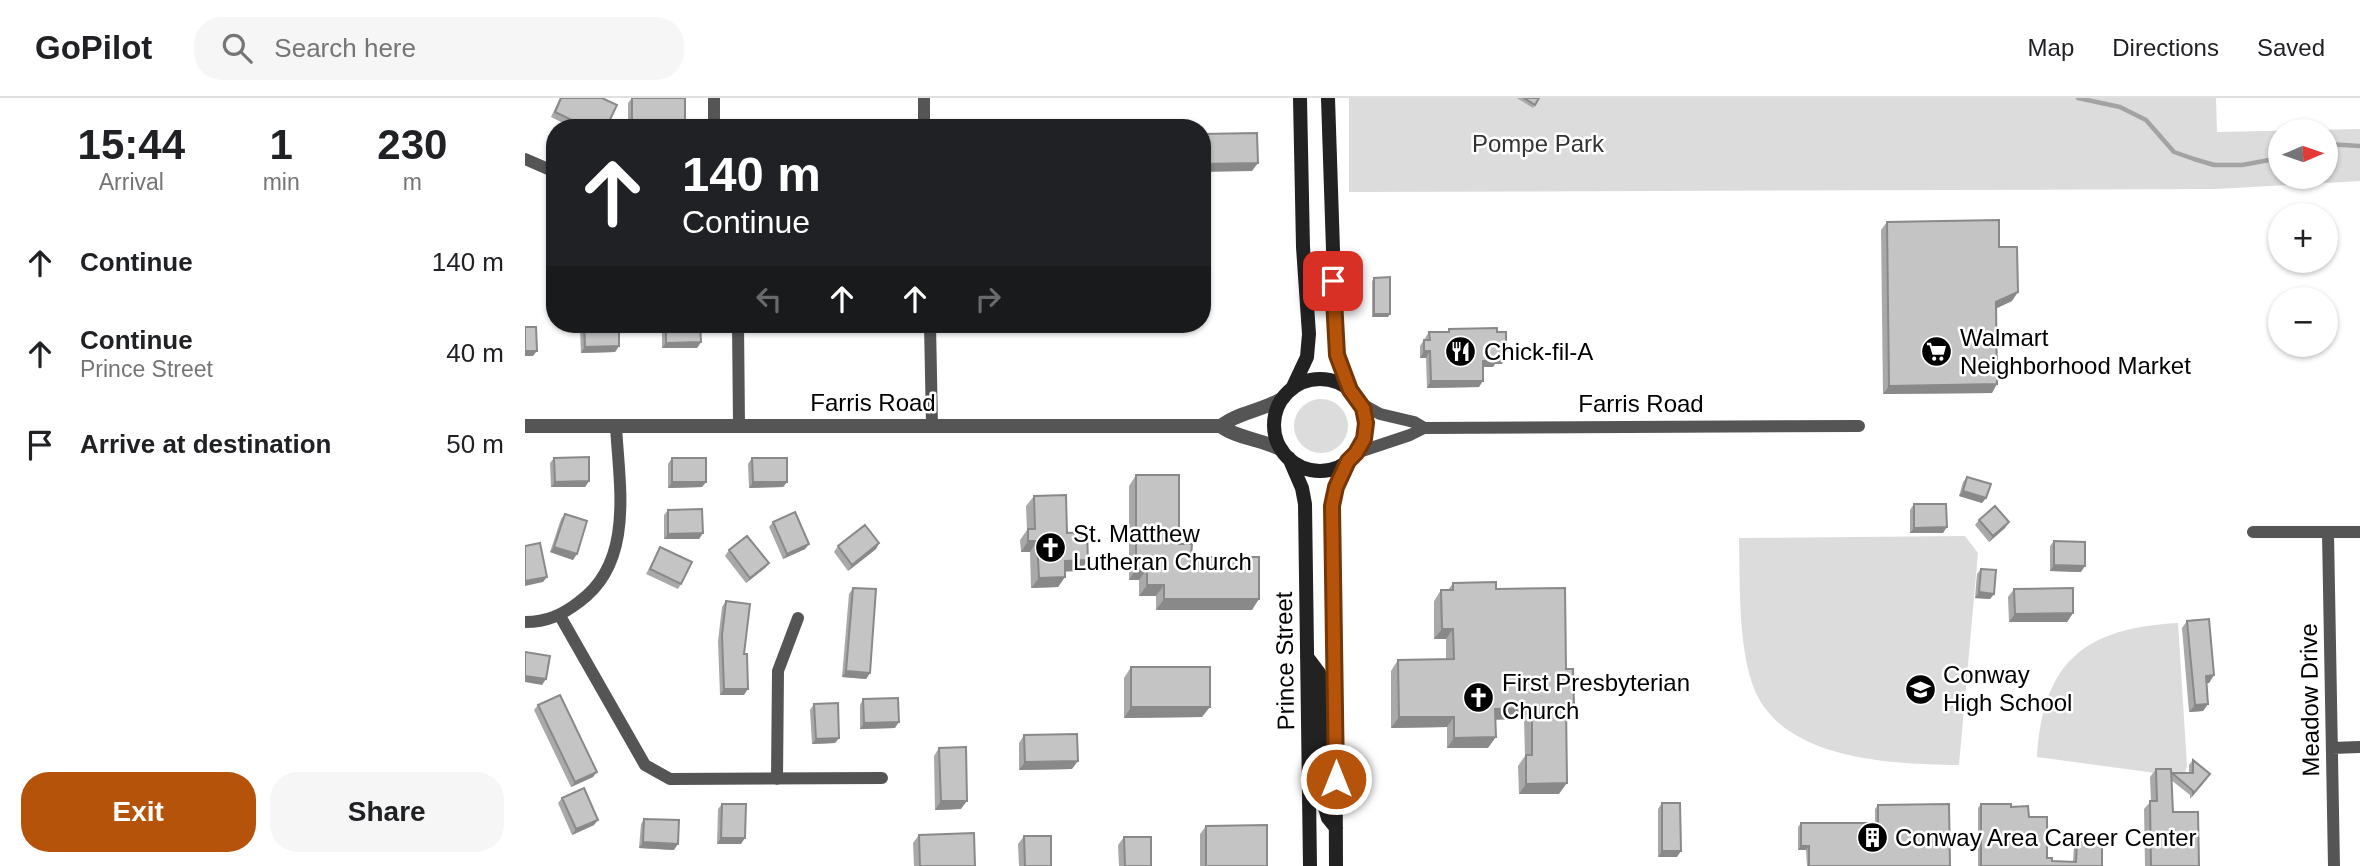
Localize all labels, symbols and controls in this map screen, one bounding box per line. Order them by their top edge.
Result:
search box [194,17,684,80]
text: GoPilot [35,29,152,66]
icon: search [218,29,256,67]
text: Search here [274,33,416,63]
text: Map [2028,34,2074,61]
text: Directions [2112,34,2219,61]
text: Saved [2257,34,2325,61]
north arrow [2268,119,2338,189]
map controls [2268,119,2338,357]
text: 15:44 [78,121,185,168]
text: 1 [269,121,293,168]
text: 230 [377,121,447,168]
park label: Pompe Park [1472,130,1605,157]
icon: ahead [567,147,658,238]
text: 140 m [682,147,821,201]
text: Arrival [99,169,164,195]
text: min [263,169,300,195]
text: m [403,169,422,195]
button: + [2268,203,2338,273]
text: Continue [682,204,810,240]
icon: ahead [21,244,59,282]
text: Continue [80,247,193,277]
text: 140 m [432,247,504,277]
pin [1303,251,1363,311]
icon: arrive [1314,262,1352,300]
icon: left [750,280,788,318]
icon: ahead [823,280,861,318]
icon: ahead [896,280,934,318]
icon: right [969,280,1007,318]
button: − [2268,287,2338,357]
place label: Walmart Neighborhood Market [1960,324,2191,379]
text: Continue [80,325,193,355]
icon: ahead [21,335,59,373]
restaurant icon: Chick-fil-A [1444,335,1478,369]
supermarket icon: Walmart Neighborhood Market [1920,335,1954,369]
text: 40 m [446,338,504,368]
place label: Chick-fil-A [1484,338,1593,365]
text: Prince Street [80,356,213,382]
street label: Farris Road [810,389,936,416]
street label: Farris Road [1578,390,1704,417]
icon: arrive [21,426,59,464]
text: Arrive at destination [80,429,331,459]
text: 50 m [446,429,504,459]
place label: St. Matthew Lutheran Church [1073,520,1252,575]
church icon: St. Matthew Lutheran Church [1033,531,1067,565]
street label: Prince Street [1270,591,1299,731]
street label: Meadow Drive [2295,623,2324,777]
place label: Conway High School [1943,661,2072,716]
place label: First Presbyterian Church [1502,669,1690,724]
school or university icon: Conway High School [1903,672,1937,706]
church icon: First Presbyterian Church [1462,680,1496,714]
position arrow [1299,742,1373,816]
button: Exit [21,772,256,852]
button: Share [270,772,504,852]
building icon: Conway Area Career Center [1855,821,1889,855]
place label: Conway Area Career Center [1895,824,2196,851]

